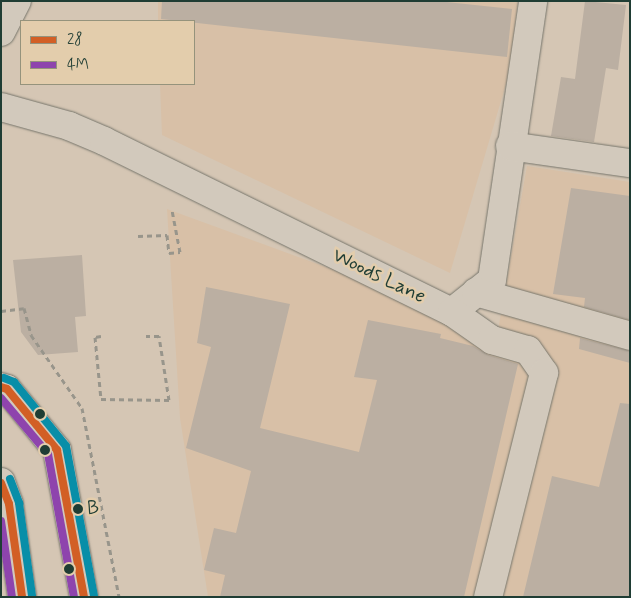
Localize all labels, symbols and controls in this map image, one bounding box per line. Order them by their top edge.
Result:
legend [20,20,195,85]
text: 28 [67,30,83,50]
text: 4M [67,55,89,75]
street label: Woods Lane [329,243,429,309]
unlabelled marker [35,409,45,419]
unlabelled marker [40,445,50,455]
place label: B [87,498,99,520]
marker: B [73,504,83,514]
unlabelled marker [64,564,74,574]

